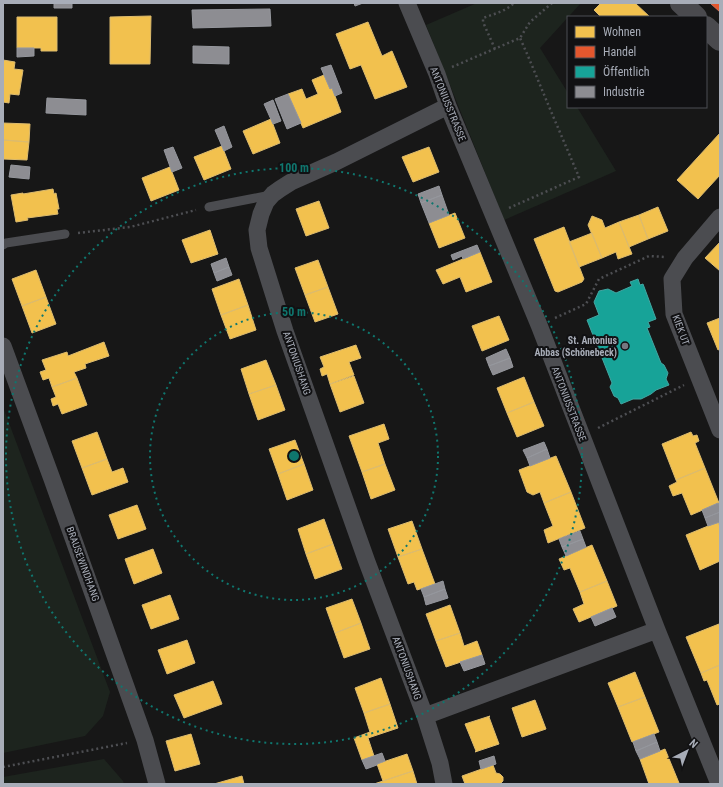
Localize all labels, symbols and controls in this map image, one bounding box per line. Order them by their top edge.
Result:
legend [567,16,707,108]
text: Wohnen [603,25,641,39]
text: Handel [603,45,636,59]
text: Öffentlich [603,64,650,79]
street label: ANTONIUSSTRASSE [428,65,468,143]
text: Industrie [603,85,645,99]
text: 100 m [279,161,309,175]
text: 50 m [282,305,306,319]
street label: KIEK UT [670,313,692,347]
street label: ANTONIUSHANG [281,330,313,396]
place label: St. Antonius Abbas (Schönebeck) [534,335,617,359]
marker: St. Antonius Abbas (Schönebeck) [620,341,630,351]
street label: ANTONIUSSTRASSE [550,365,588,443]
centre of rings [287,449,301,463]
street label: BRAUSEWINDHANG [64,525,102,603]
street label: ANTONIUSHANG [390,635,424,701]
north arrow [667,731,707,771]
text: N [686,737,700,751]

